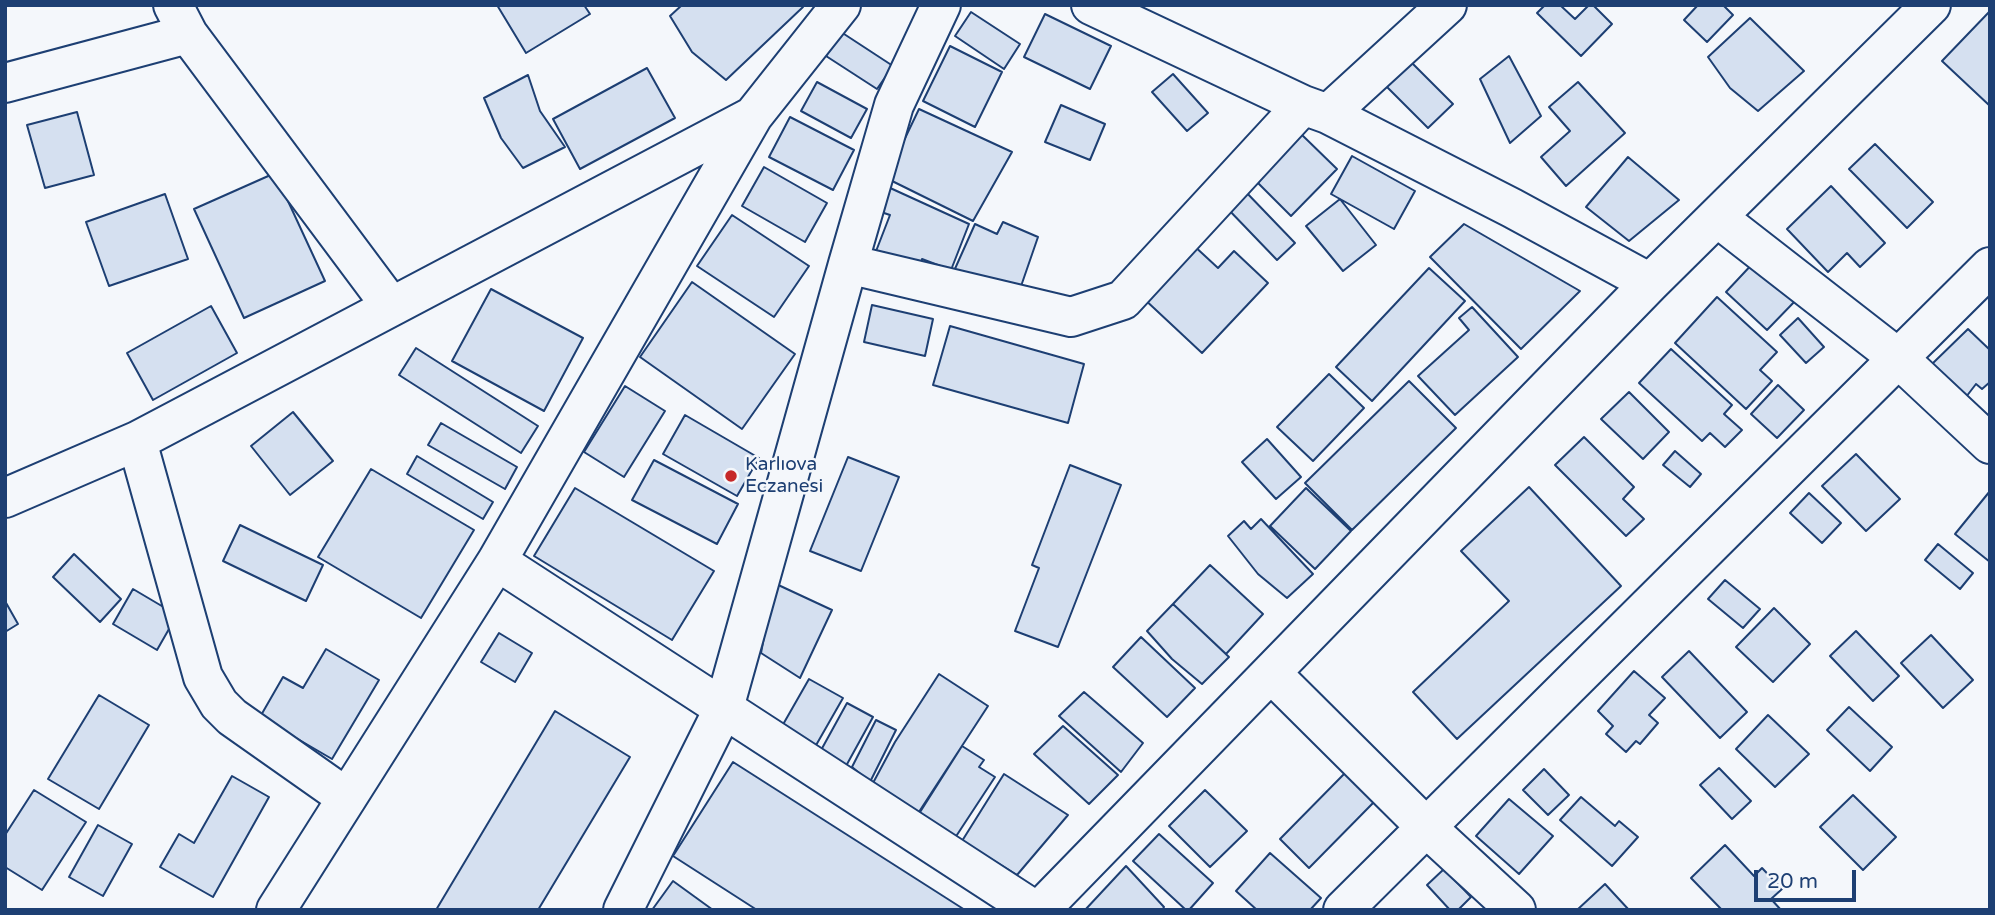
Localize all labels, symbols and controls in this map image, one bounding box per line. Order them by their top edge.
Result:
place label: Karlıova Eczanesi [745,454,823,498]
marker: Karlıova Eczanesi [723,468,739,484]
scale bar [1757,856,1858,900]
text: 20 m [1767,869,1818,894]

